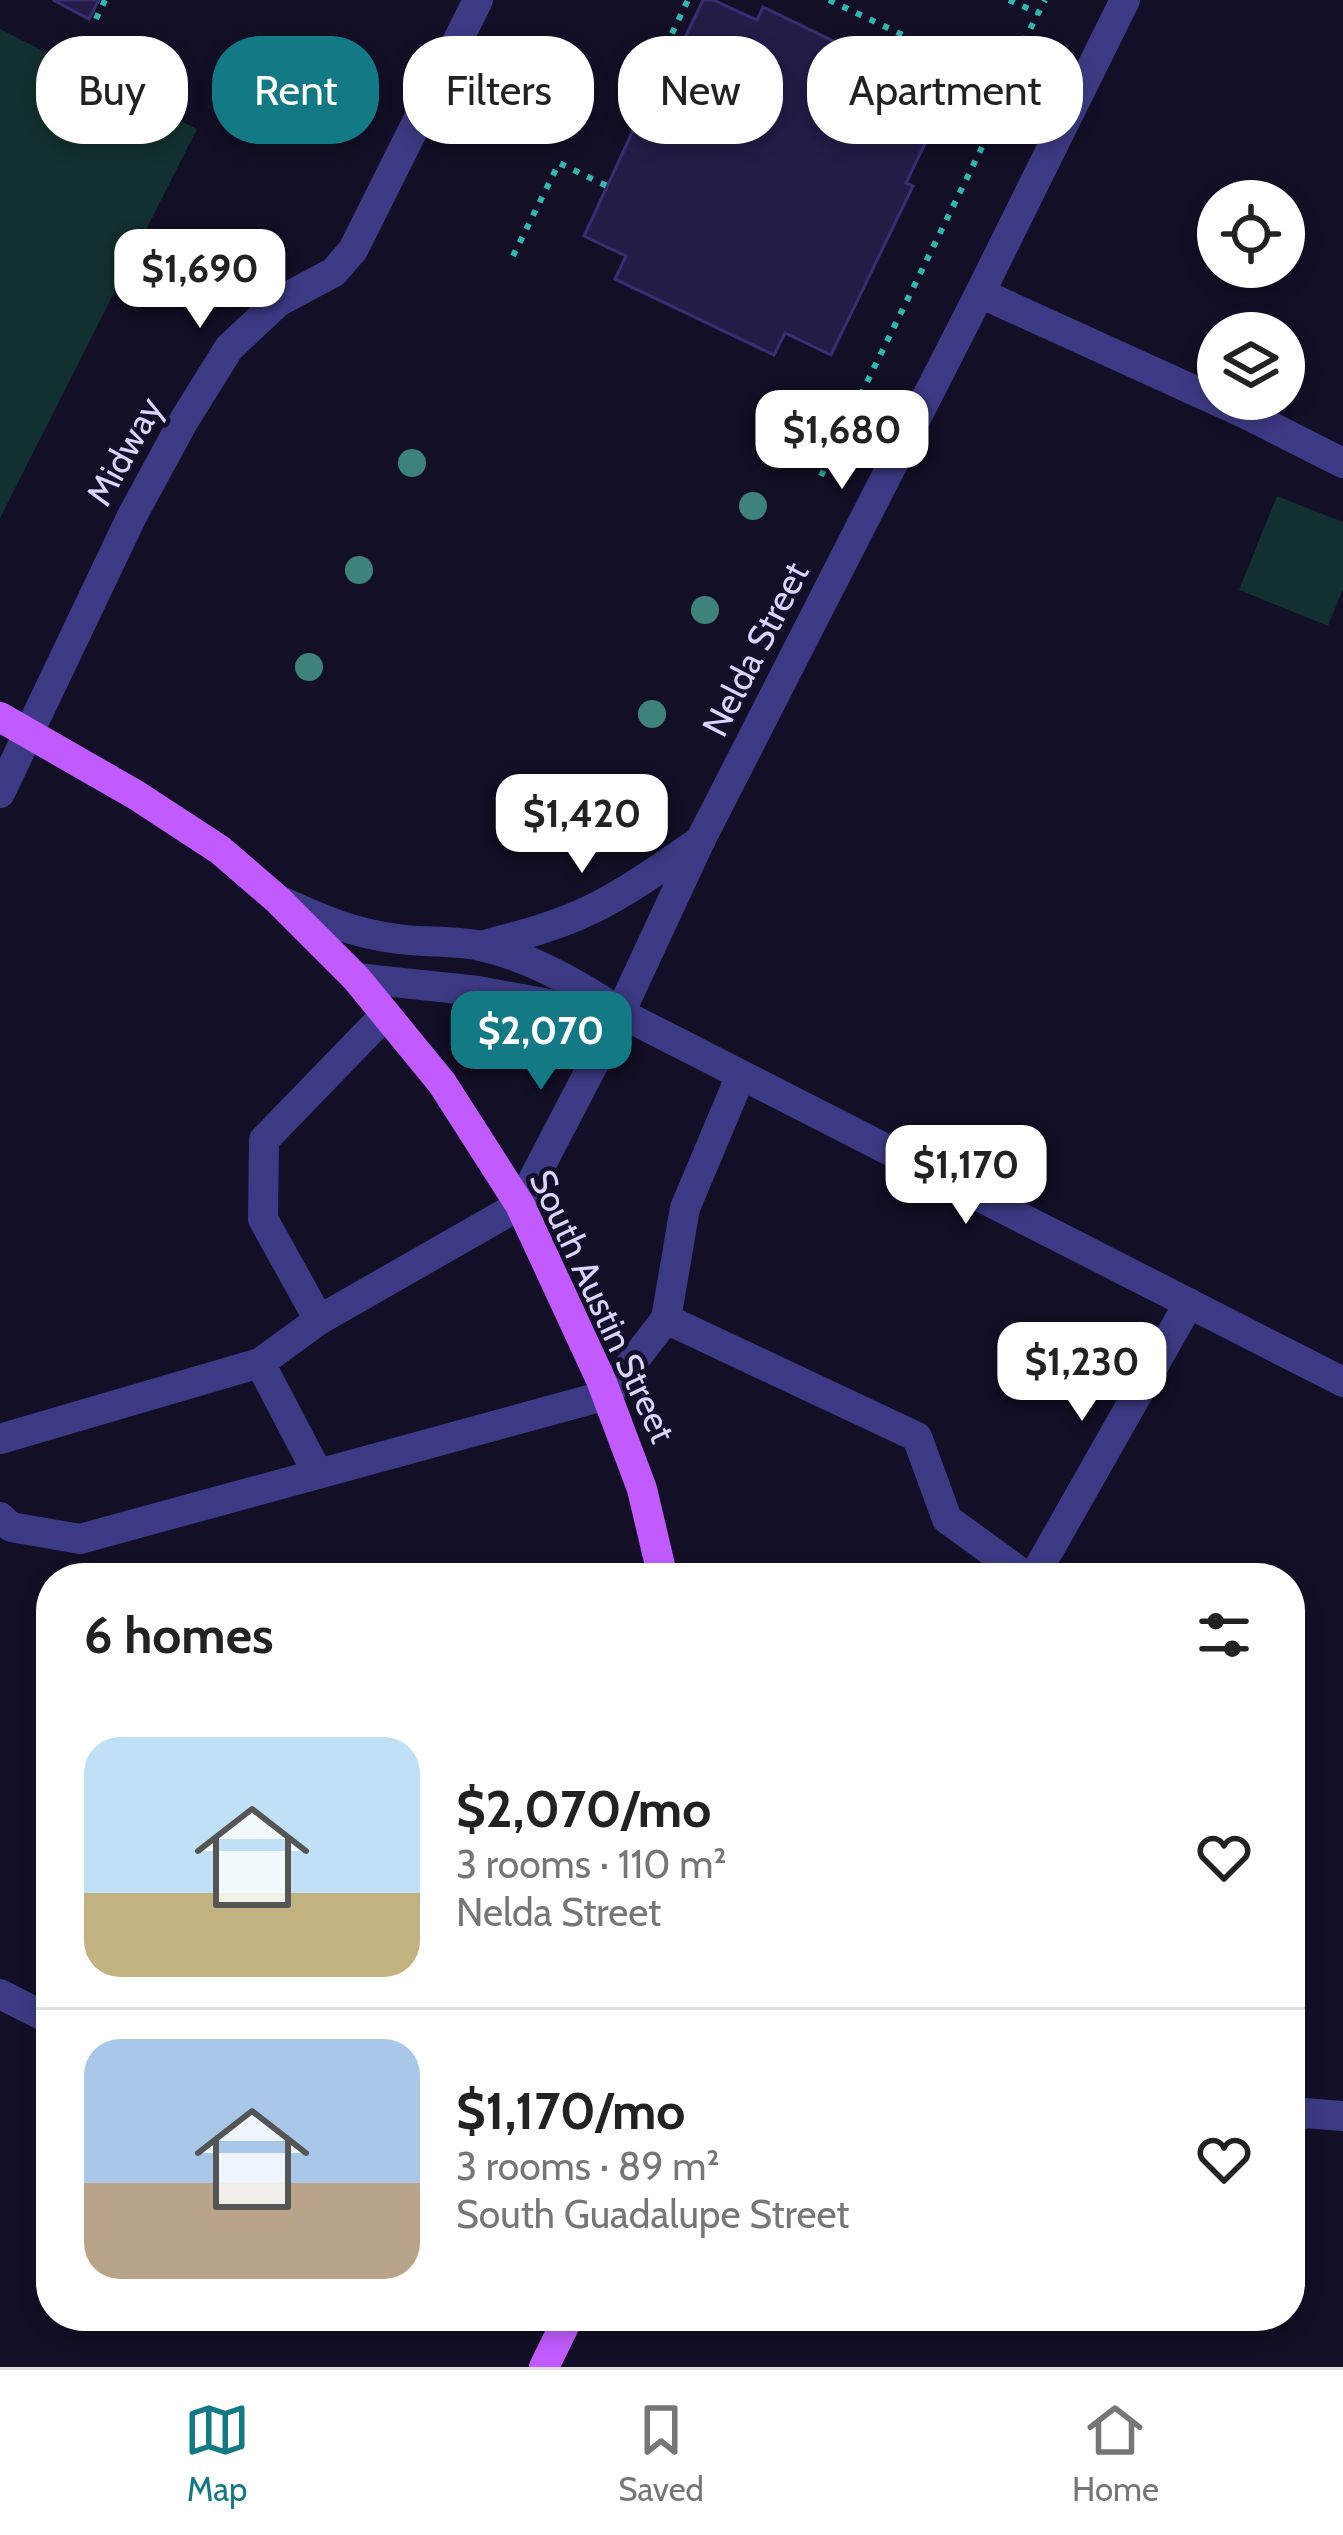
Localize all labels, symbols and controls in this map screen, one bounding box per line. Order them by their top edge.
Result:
chip: Buy [36,36,188,144]
chip: Rent [212,36,379,144]
chip: Filters [403,36,594,144]
chip: New [618,36,783,144]
chip: Apartment [807,36,1083,144]
map controls [1197,180,1305,420]
button: locate [1197,180,1305,288]
pin: $1,690 [102,229,298,331]
text: $1,690 [141,244,259,292]
button: layers [1197,312,1305,420]
street label: Midway [76,389,172,513]
pin: $1,680 [744,390,940,492]
text: $1,680 [782,405,902,453]
street label: Nelda Street [692,555,818,743]
pin: $1,420 [484,774,680,876]
text: $1,420 [523,789,641,837]
pin: $2,070 [443,991,639,1093]
text: $2,070 [478,1006,604,1054]
pin: $1,170 [868,1125,1064,1227]
text: $1,170 [913,1140,1019,1188]
street label: South Austin Street [521,1163,685,1449]
pin: $1,230 [984,1322,1180,1424]
text: $1,230 [1024,1337,1140,1385]
icon: filters [1191,1602,1257,1668]
text: 6 homes [84,1604,273,1666]
text: $2,070/mo [456,1778,711,1840]
icon: home [180,1785,324,1929]
icon: heart [1191,1824,1257,1890]
text: 3 rooms · 110 m² [456,1840,726,1888]
text: Nelda Street [456,1888,661,1936]
text: $1,170/mo [456,2080,685,2142]
icon: home [180,2087,324,2231]
icon: heart [1191,2126,1257,2192]
text: 3 rooms · 89 m² [456,2142,719,2190]
text: South Guadalupe Street [456,2190,850,2238]
tab: Map [184,2397,250,2509]
tab: Saved [618,2397,704,2509]
tab: Home [1072,2397,1159,2509]

